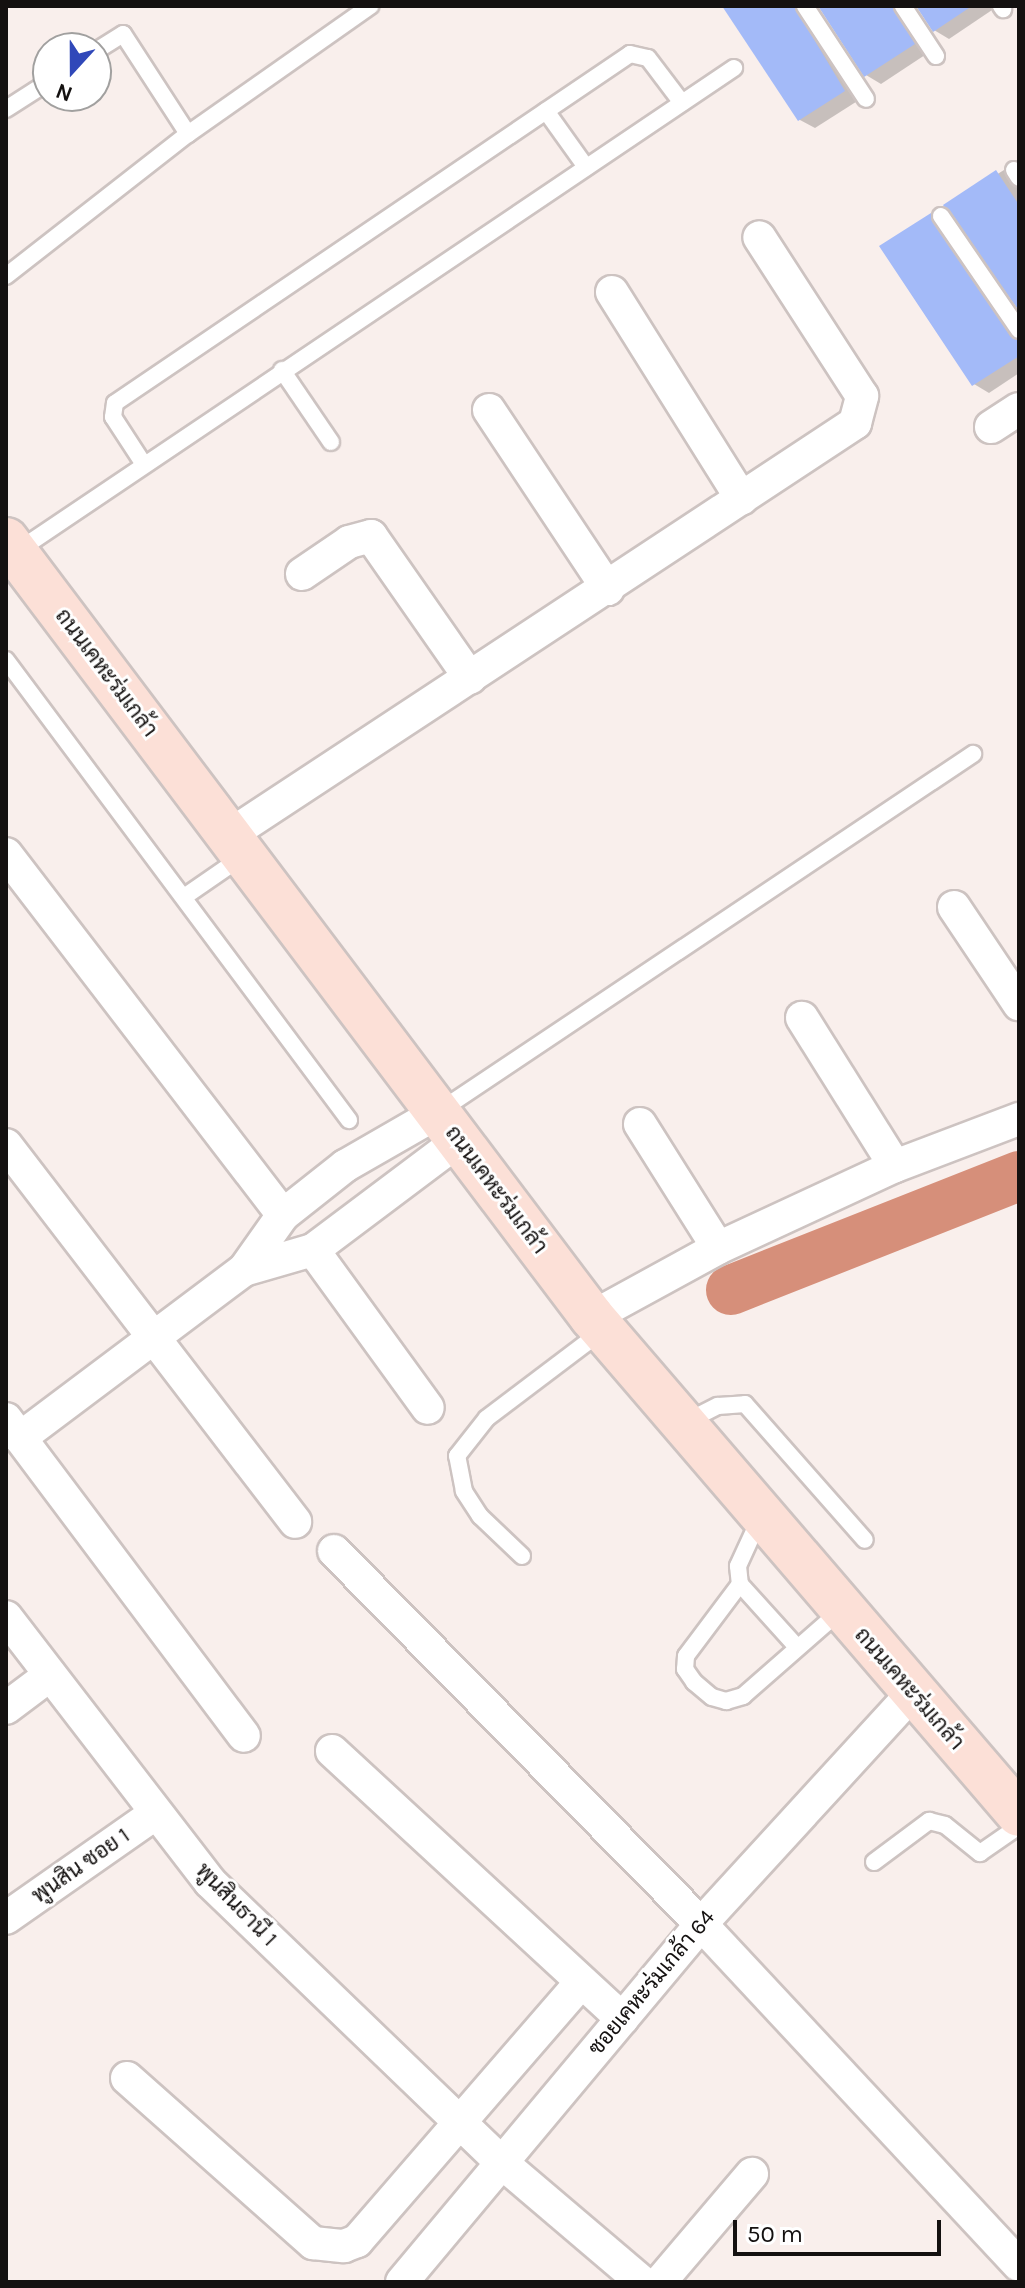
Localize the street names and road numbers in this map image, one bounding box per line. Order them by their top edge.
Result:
street label: ถนนเคหะร่มเกล้า [49,604,163,742]
street label: ถนนเคหะร่มเกล้า [439,1121,553,1259]
street label: ถนนเคหะร่มเกล้า [849,1622,969,1756]
street label: พูนสิน ซอย 1 [27,1823,135,1909]
street label: พูนสินธานี 1 [190,1858,282,1952]
street label: ซอยเคหะร่มเกล้า 64 [583,1905,721,2061]

